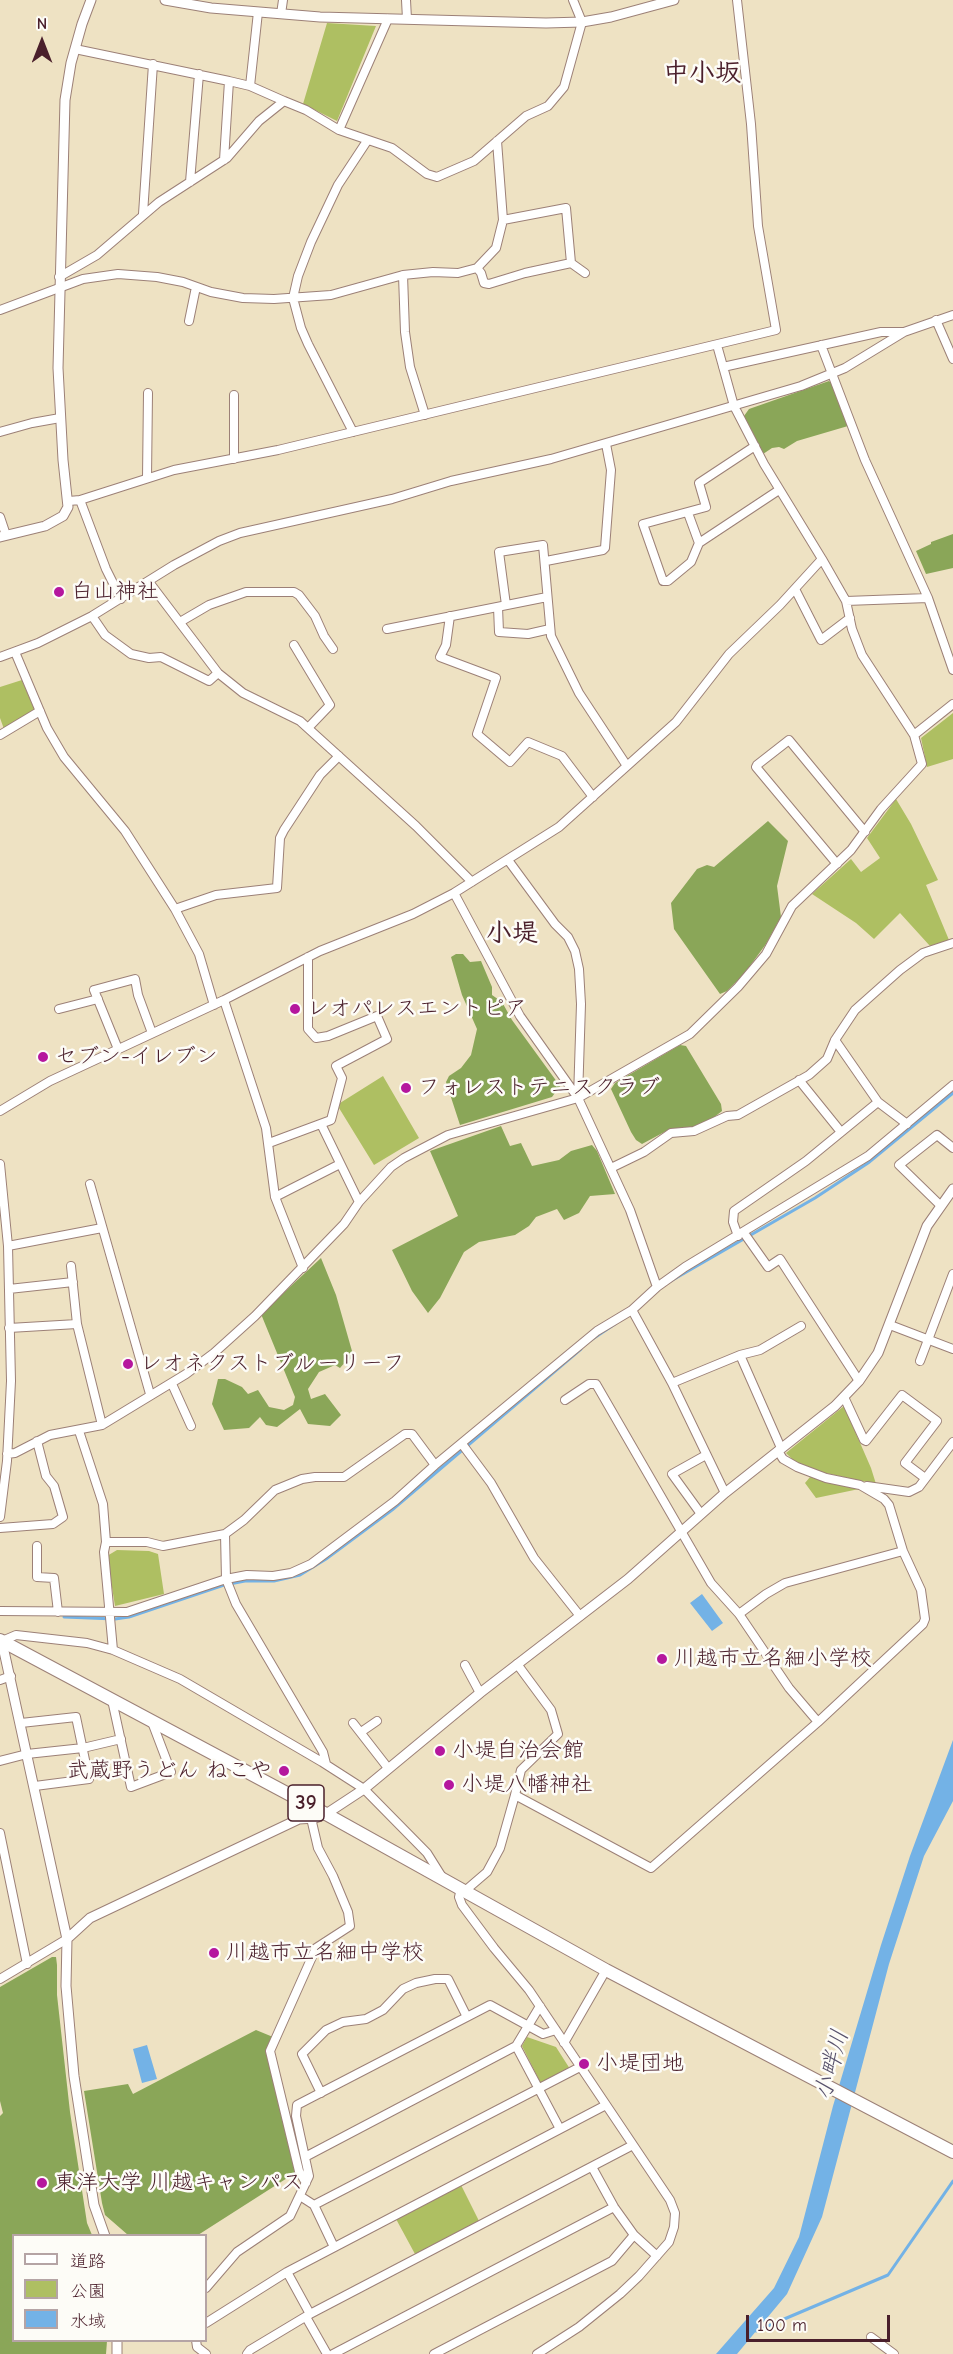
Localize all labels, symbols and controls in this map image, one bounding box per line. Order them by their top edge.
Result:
north arrow [12,12,72,72]
text: N [37,15,47,33]
district label: 中小坂 [663,58,741,90]
place label: 白山神社 [71,579,159,605]
marker: 白山神社 [52,585,66,599]
district label: 小堤 [486,918,538,950]
place label: レオパレスエントピア [307,996,527,1022]
marker: レオパレスエントピア [288,1002,302,1016]
place label: セブン-イレブン [55,1044,218,1070]
marker: セブン-イレブン [36,1050,50,1064]
place label: フォレストテニスクラブ [418,1075,660,1101]
marker: フォレストテニスクラブ [399,1081,413,1095]
place label: レオネクストブルーリーフ [140,1351,405,1377]
marker: レオネクストブルーリーフ [121,1357,135,1371]
place label: 川越市立名細小学校 [674,1646,872,1672]
marker: 川越市立名細小学校 [655,1652,669,1666]
place label: 小堤自治会館 [452,1738,584,1764]
marker: 小堤自治会館 [433,1744,447,1758]
place label: 武蔵野うどん ねこや [67,1758,272,1784]
marker: 武蔵野うどん ねこや [277,1764,291,1778]
place label: 小堤八幡神社 [461,1772,593,1798]
marker: 小堤八幡神社 [442,1778,456,1792]
road number: 39 [288,1785,324,1821]
place label: 川越市立名細中学校 [226,1940,424,1966]
marker: 川越市立名細中学校 [207,1946,221,1960]
water label: 小畔川 [809,2026,855,2104]
place label: 小堤団地 [596,2051,684,2077]
marker: 小堤団地 [577,2057,591,2071]
place label: 東洋大学 川越キャンパス [54,2170,303,2196]
marker: 東洋大学 川越キャンパス [35,2176,49,2190]
legend [12,2234,207,2342]
text: 道路 [70,2251,106,2272]
text: 公園 [70,2281,106,2302]
scale bar [749,2303,893,2341]
text: 水域 [70,2311,106,2332]
text: 100 m [757,2315,807,2336]

